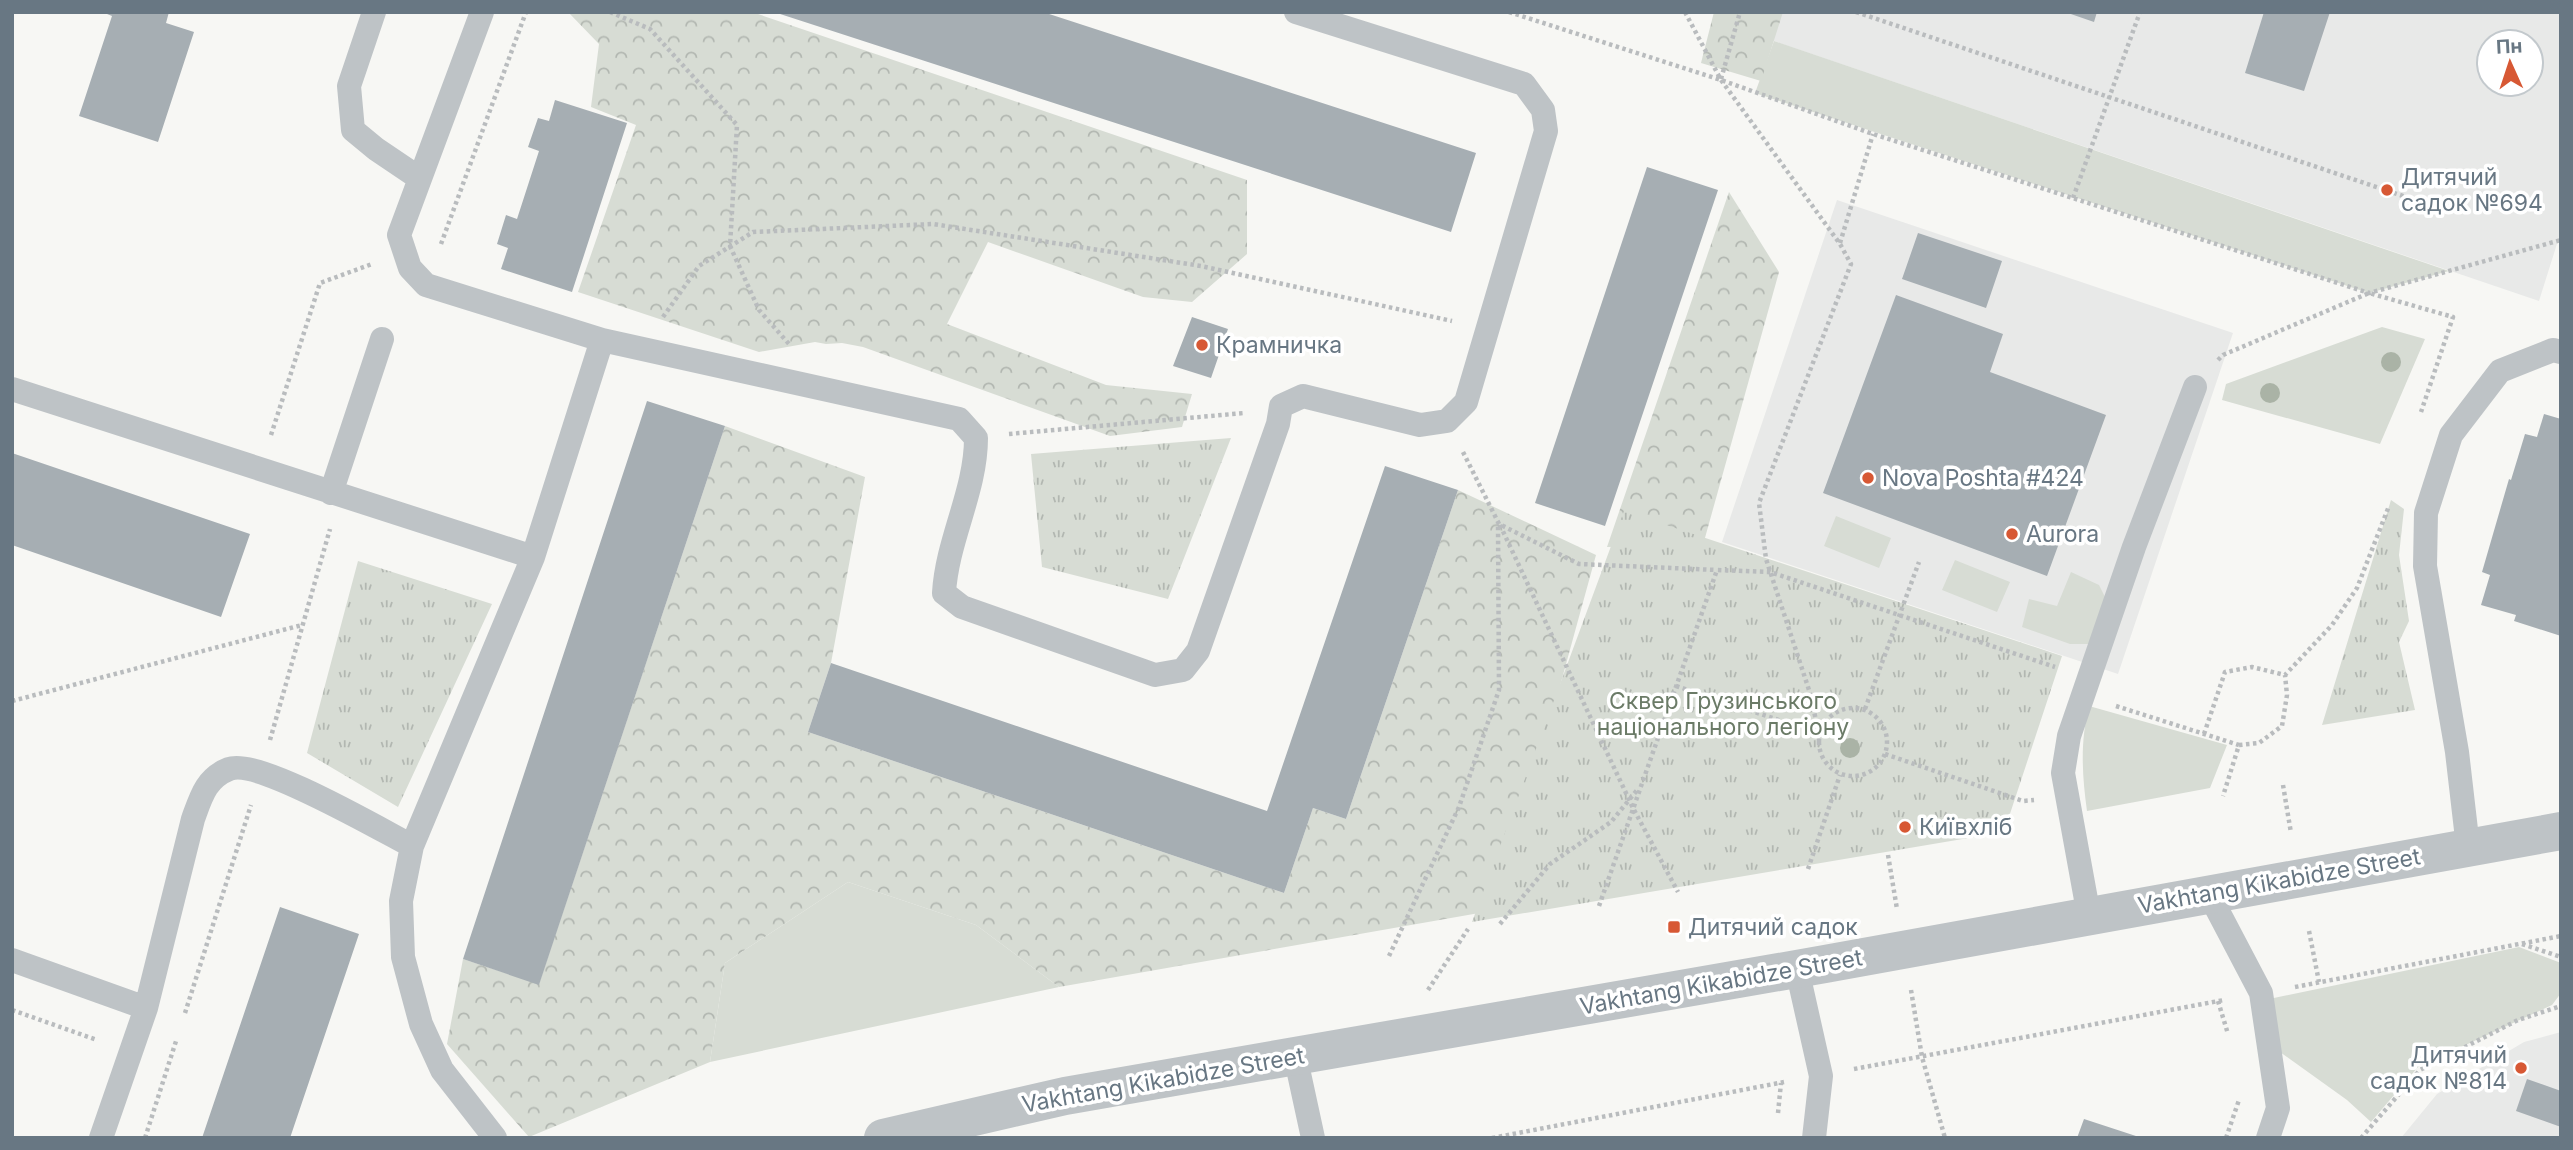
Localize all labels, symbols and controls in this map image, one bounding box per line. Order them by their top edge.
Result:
north arrow [2475,28,2545,98]
text: Пн [2496,34,2523,59]
place label: Дитячий садок №694 [2401,163,2543,217]
marker: Дитячий садок №694 [2379,182,2395,198]
place label: Крамничка [1216,331,1342,359]
marker: Крамничка [1194,337,1210,353]
place label: Nova Poshta #424 [1882,464,2084,492]
marker: Nova Poshta #424 [1860,470,1876,486]
place label: Aurora [2026,520,2099,548]
marker: Aurora [2004,526,2020,542]
park label: Сквер Грузинського національного легіону [1597,687,1849,741]
place label: Київхліб [1919,813,2012,841]
marker: Київхліб [1897,819,1913,835]
street label: Vakhtang Kikabidze Street [2136,842,2423,920]
place label: Дитячий садок [1688,913,1858,941]
marker: Дитячий садок [1666,919,1682,935]
street label: Vakhtang Kikabidze Street [1578,943,1865,1021]
street label: Vakhtang Kikabidze Street [1020,1041,1307,1119]
place label: Дитячий садок №814 [2370,1041,2507,1095]
marker: Дитячий садок №814 [2513,1060,2529,1076]

